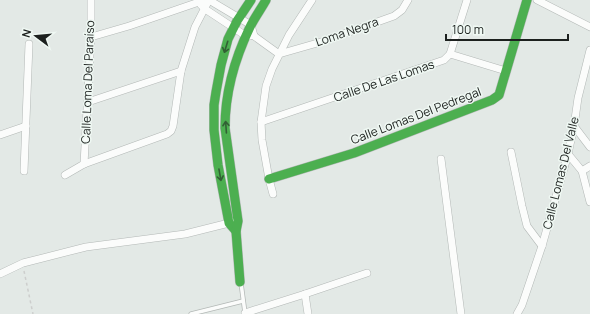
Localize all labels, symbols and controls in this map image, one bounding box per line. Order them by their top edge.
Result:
street label: Loma Negra [313,13,381,50]
north arrow [16,16,56,56]
scale bar [446,16,568,42]
street label: Calle Loma Del Paraíso [77,20,98,144]
text: 100 m [452,21,484,38]
text: N [18,27,34,39]
one-way arrow [222,40,229,53]
street label: Calle De Las Lomas [331,55,437,106]
street label: Calle Lomas Del Pedregal [348,83,483,148]
street label: Calle Lomas Del Valle [538,115,583,231]
one-way arrow [222,121,229,134]
one-way arrow [217,168,225,181]

